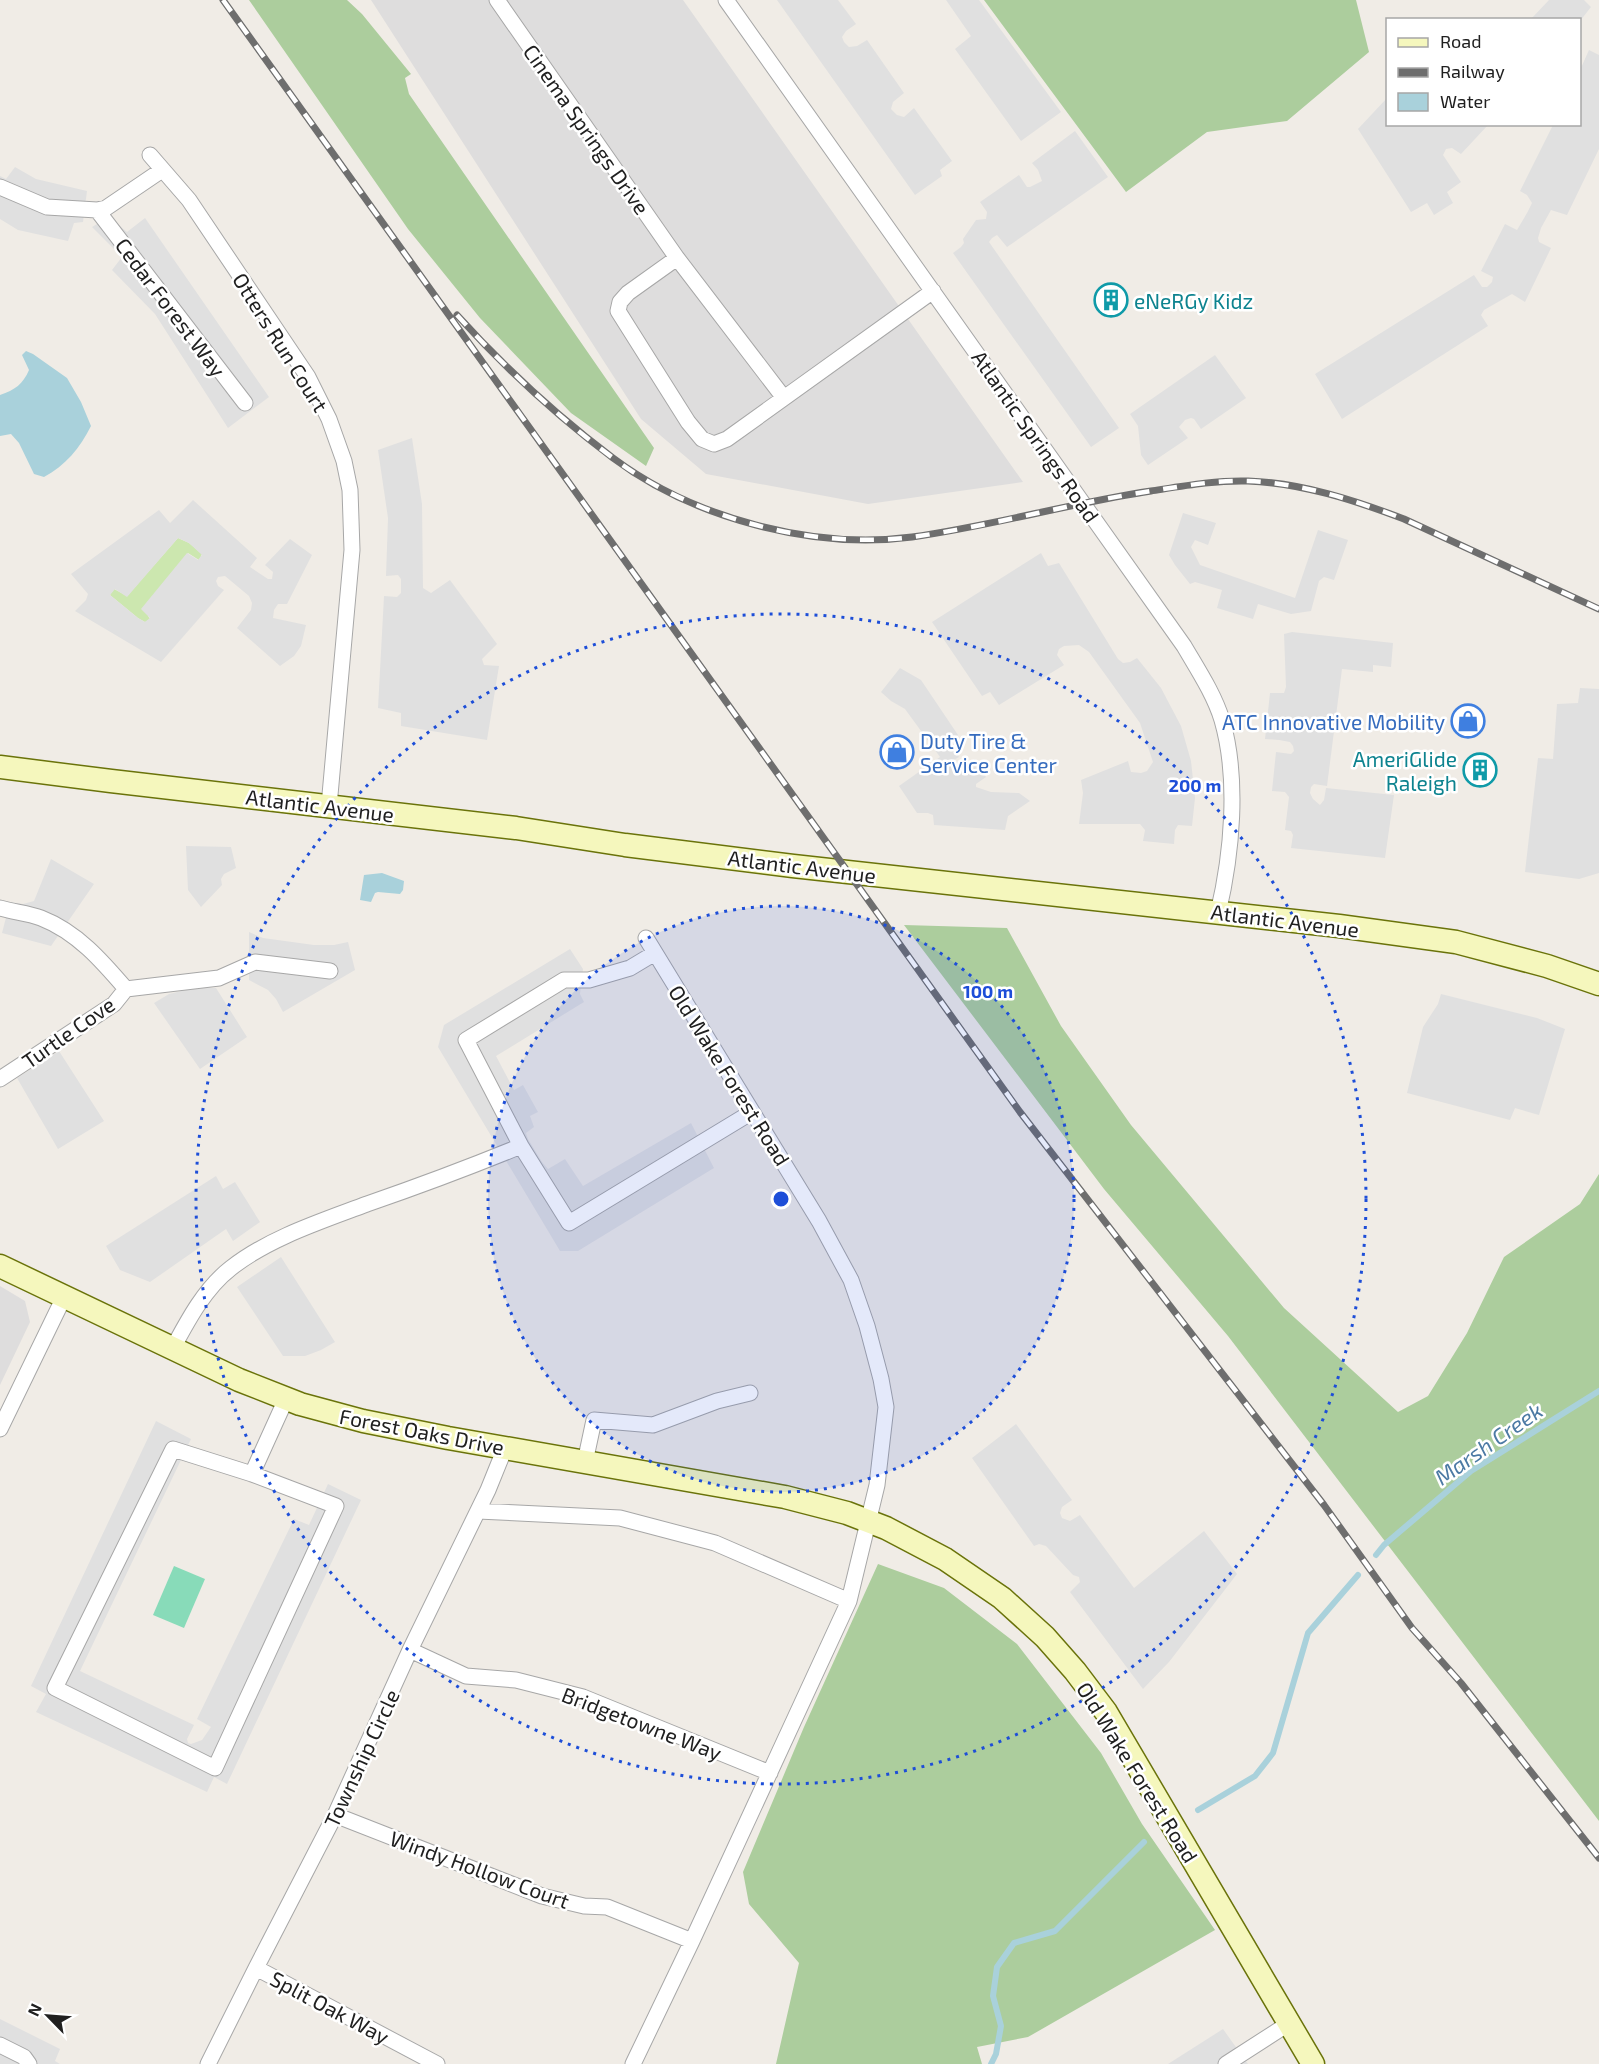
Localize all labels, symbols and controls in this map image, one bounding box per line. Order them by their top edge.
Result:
legend [1386,18,1581,126]
text: Road [1440,30,1481,52]
street label: Cinema Springs Drive [519,39,655,219]
text: Railway [1440,60,1505,82]
text: Water [1440,90,1490,112]
street label: Cedar Forest Way [111,233,231,381]
street label: Otters Run Court [228,268,334,416]
building icon: eNeRGy Kidz [1093,282,1129,318]
place label: eNeRGy Kidz [1134,288,1253,313]
street label: Atlantic Springs Road [967,345,1105,527]
shop icon: ATC Innovative Mobility [1450,703,1486,739]
place label: ATC Innovative Mobility [1222,709,1445,734]
place label: Duty Tire & Service Center [920,728,1058,777]
shop icon: Duty Tire & Service Center [879,734,915,770]
place label: AmeriGlide Raleigh [1353,746,1457,795]
building icon: AmeriGlide Raleigh [1462,752,1498,788]
text: 200 m [1169,774,1221,796]
street label: Atlantic Avenue [245,784,395,826]
street label: Atlantic Avenue [727,845,877,887]
street label: Atlantic Avenue [1210,899,1360,941]
street label: Old Wake Forest Road [664,980,796,1170]
text: 100 m [963,980,1013,1002]
street label: Turtle Cove [17,991,119,1073]
centre of rings [771,1189,791,1209]
water label: Marsh Creek [1429,1396,1547,1490]
street label: Forest Oaks Drive [338,1403,506,1459]
street label: Old Wake Forest Road [1072,1677,1204,1867]
street label: Bridgetowne Way [559,1681,725,1765]
street label: Township Circle [318,1685,404,1831]
street label: Windy Hollow Court [387,1825,573,1913]
street label: Split Oak Way [266,1965,394,2049]
north arrow [18,1986,78,2046]
text: N [23,2000,45,2019]

